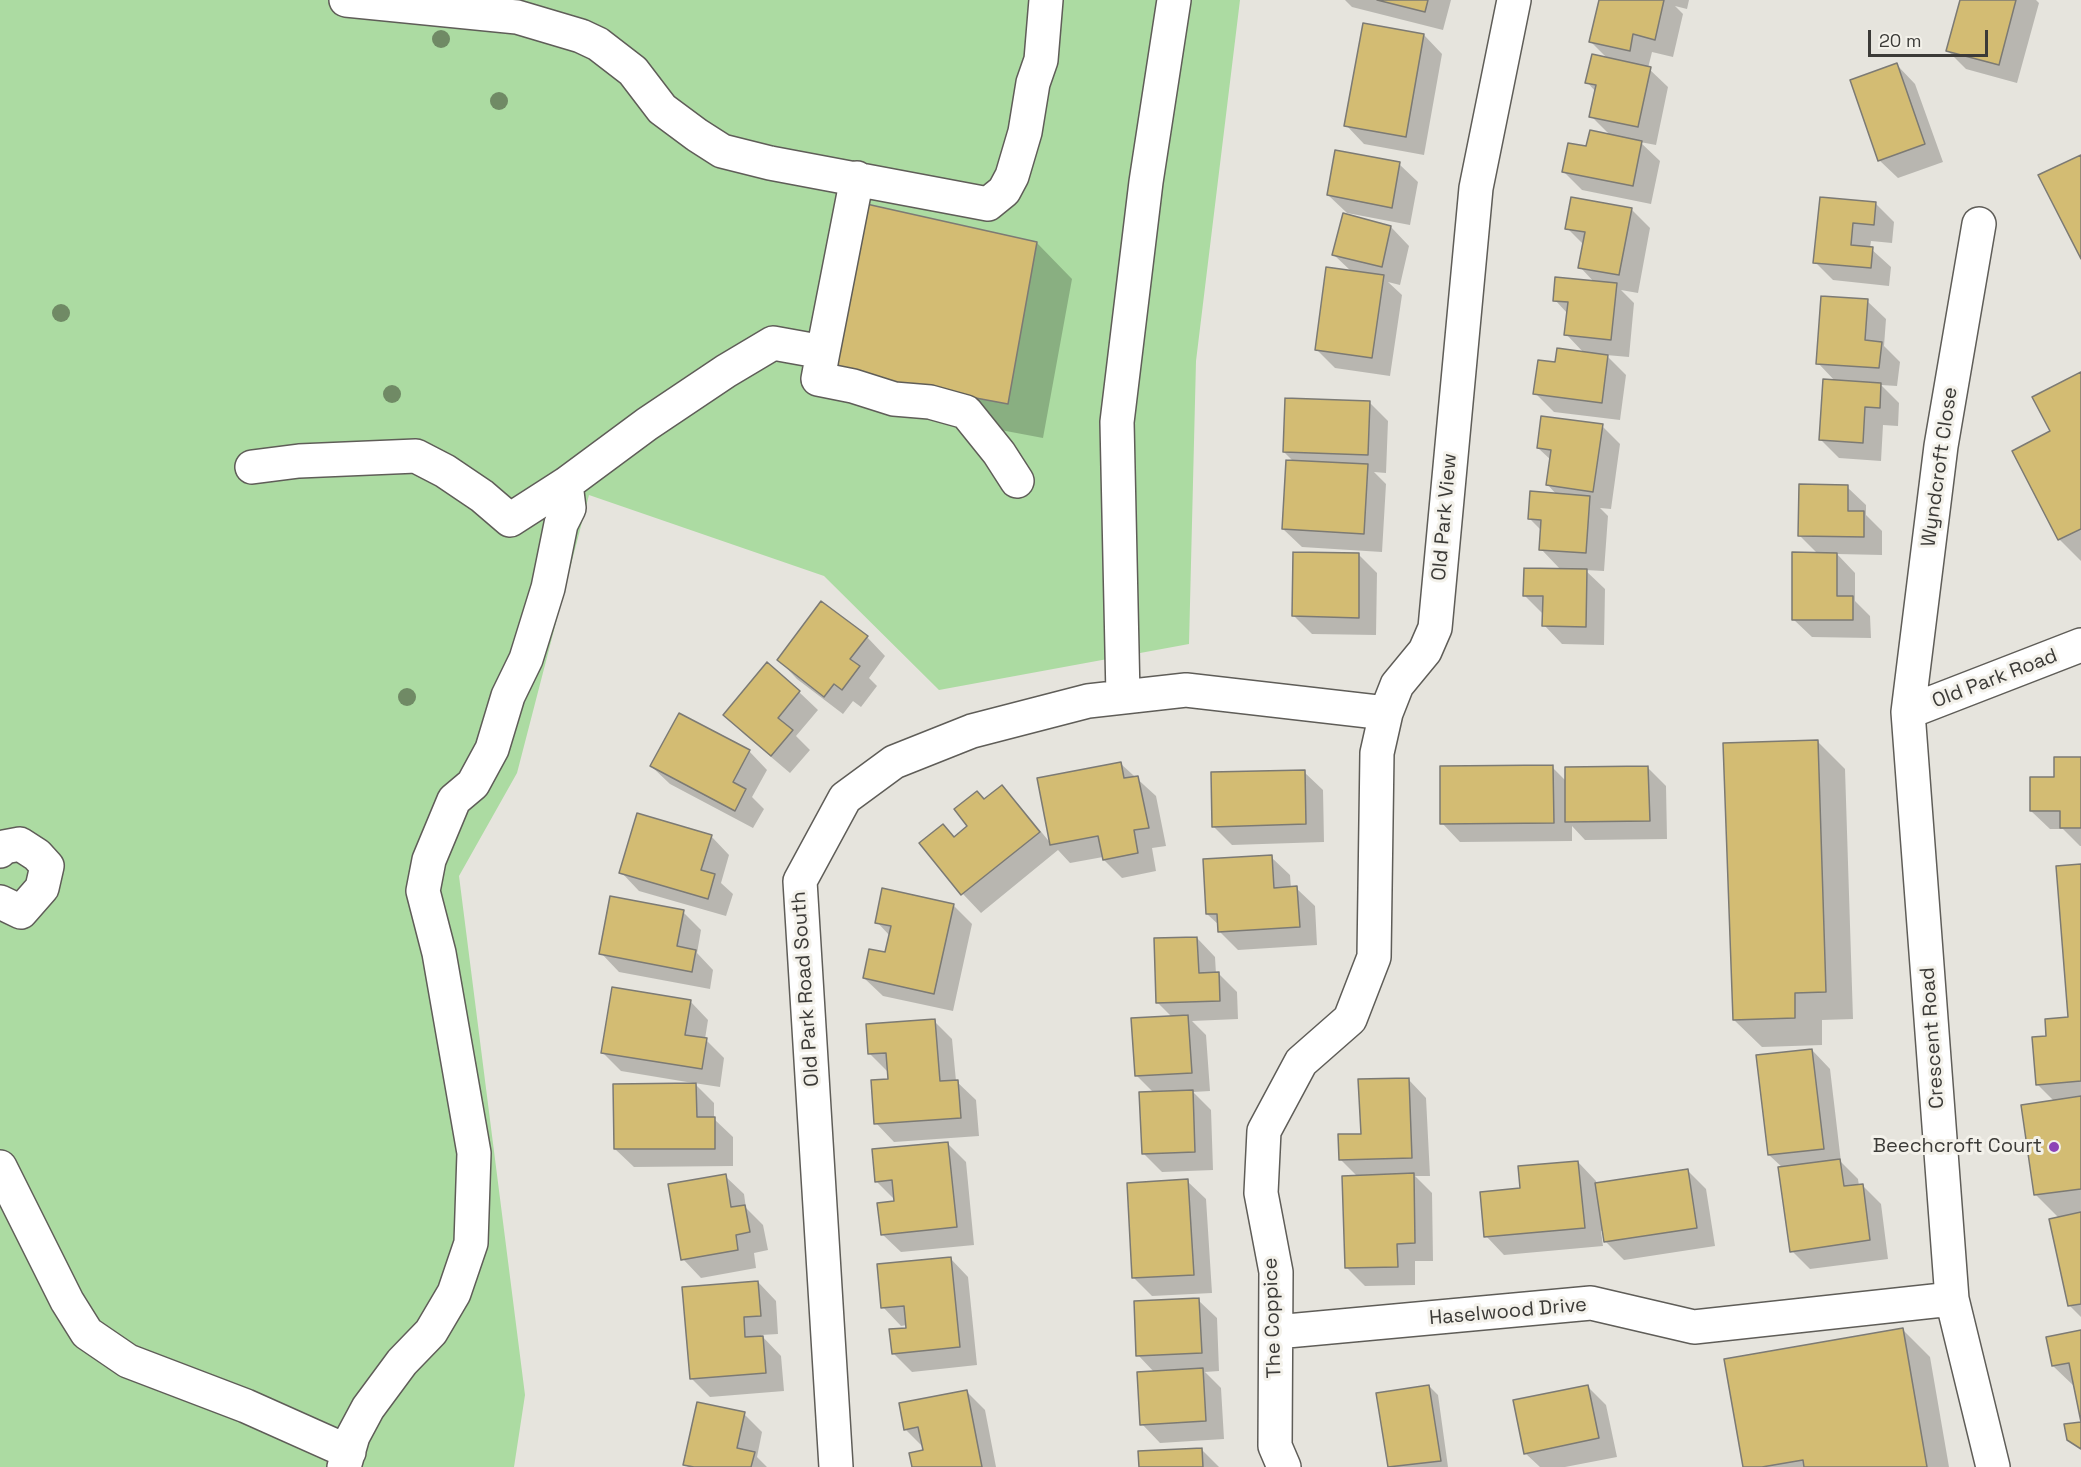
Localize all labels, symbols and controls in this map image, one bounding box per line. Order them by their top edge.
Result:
scale bar [1871,18,1991,56]
text: 20 m [1879,29,1922,52]
street label: Wyndcroft Close [1917,385,1963,549]
street label: Old Park View [1427,452,1463,582]
street label: Old Park Road [1929,644,2061,714]
street label: Old Park Road South [787,891,825,1087]
street label: Crescent Road [1916,967,1950,1109]
place label: Beechcroft Court [1873,1135,2042,1159]
marker: Beechcroft Court [2047,1140,2061,1154]
street label: The Coppice [1259,1257,1287,1379]
street label: Haselwood Drive [1428,1293,1588,1331]

